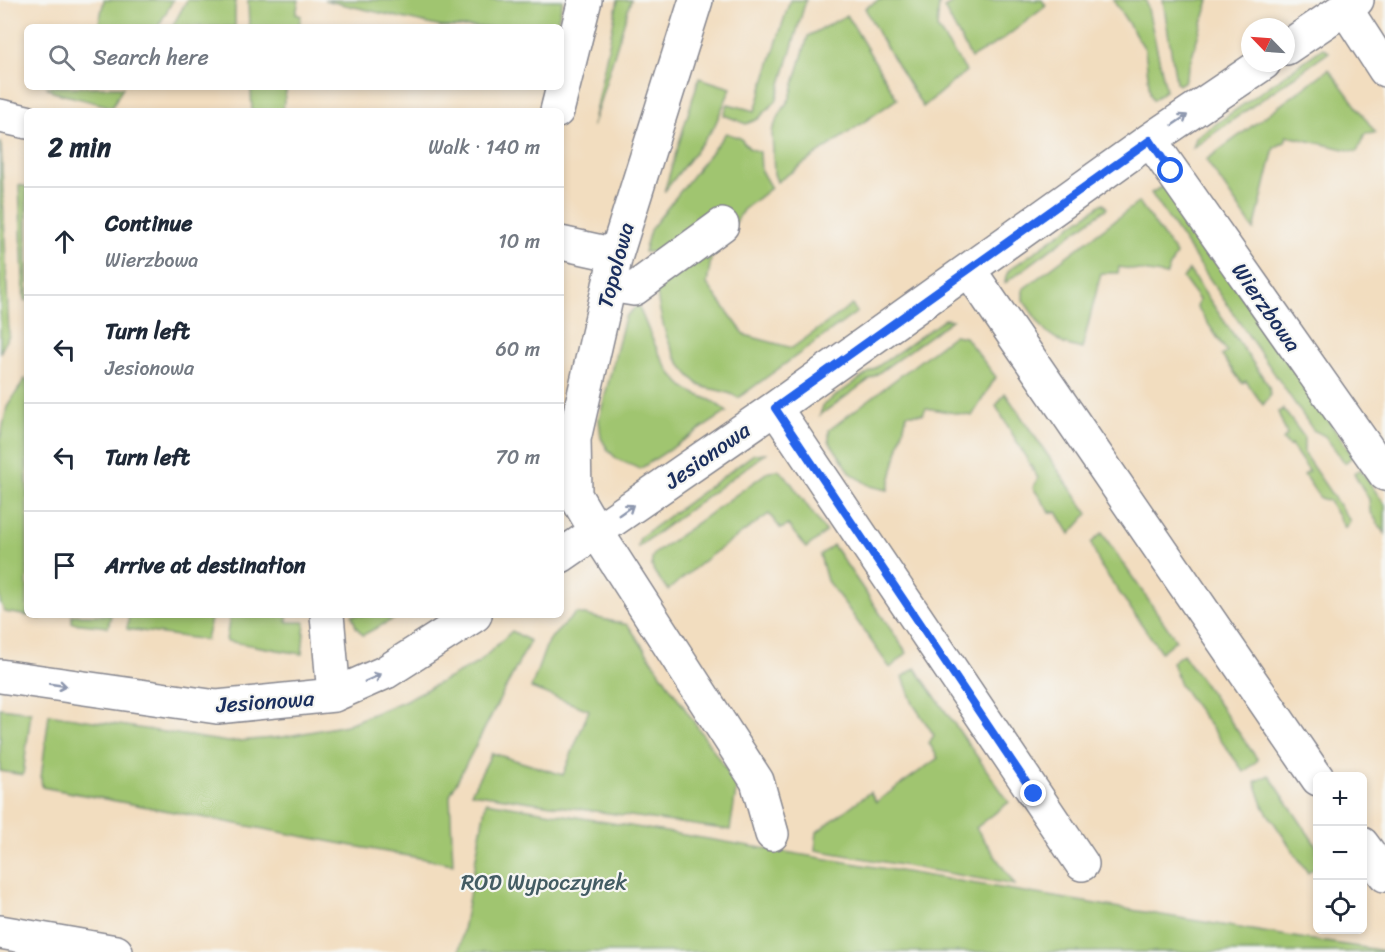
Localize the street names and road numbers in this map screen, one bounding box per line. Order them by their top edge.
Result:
street label: Topolowa [585,218,646,313]
street label: Wierzbowa [1221,254,1312,361]
street label: Jesionowa [655,411,759,500]
street label: Jesionowa [214,679,316,724]

